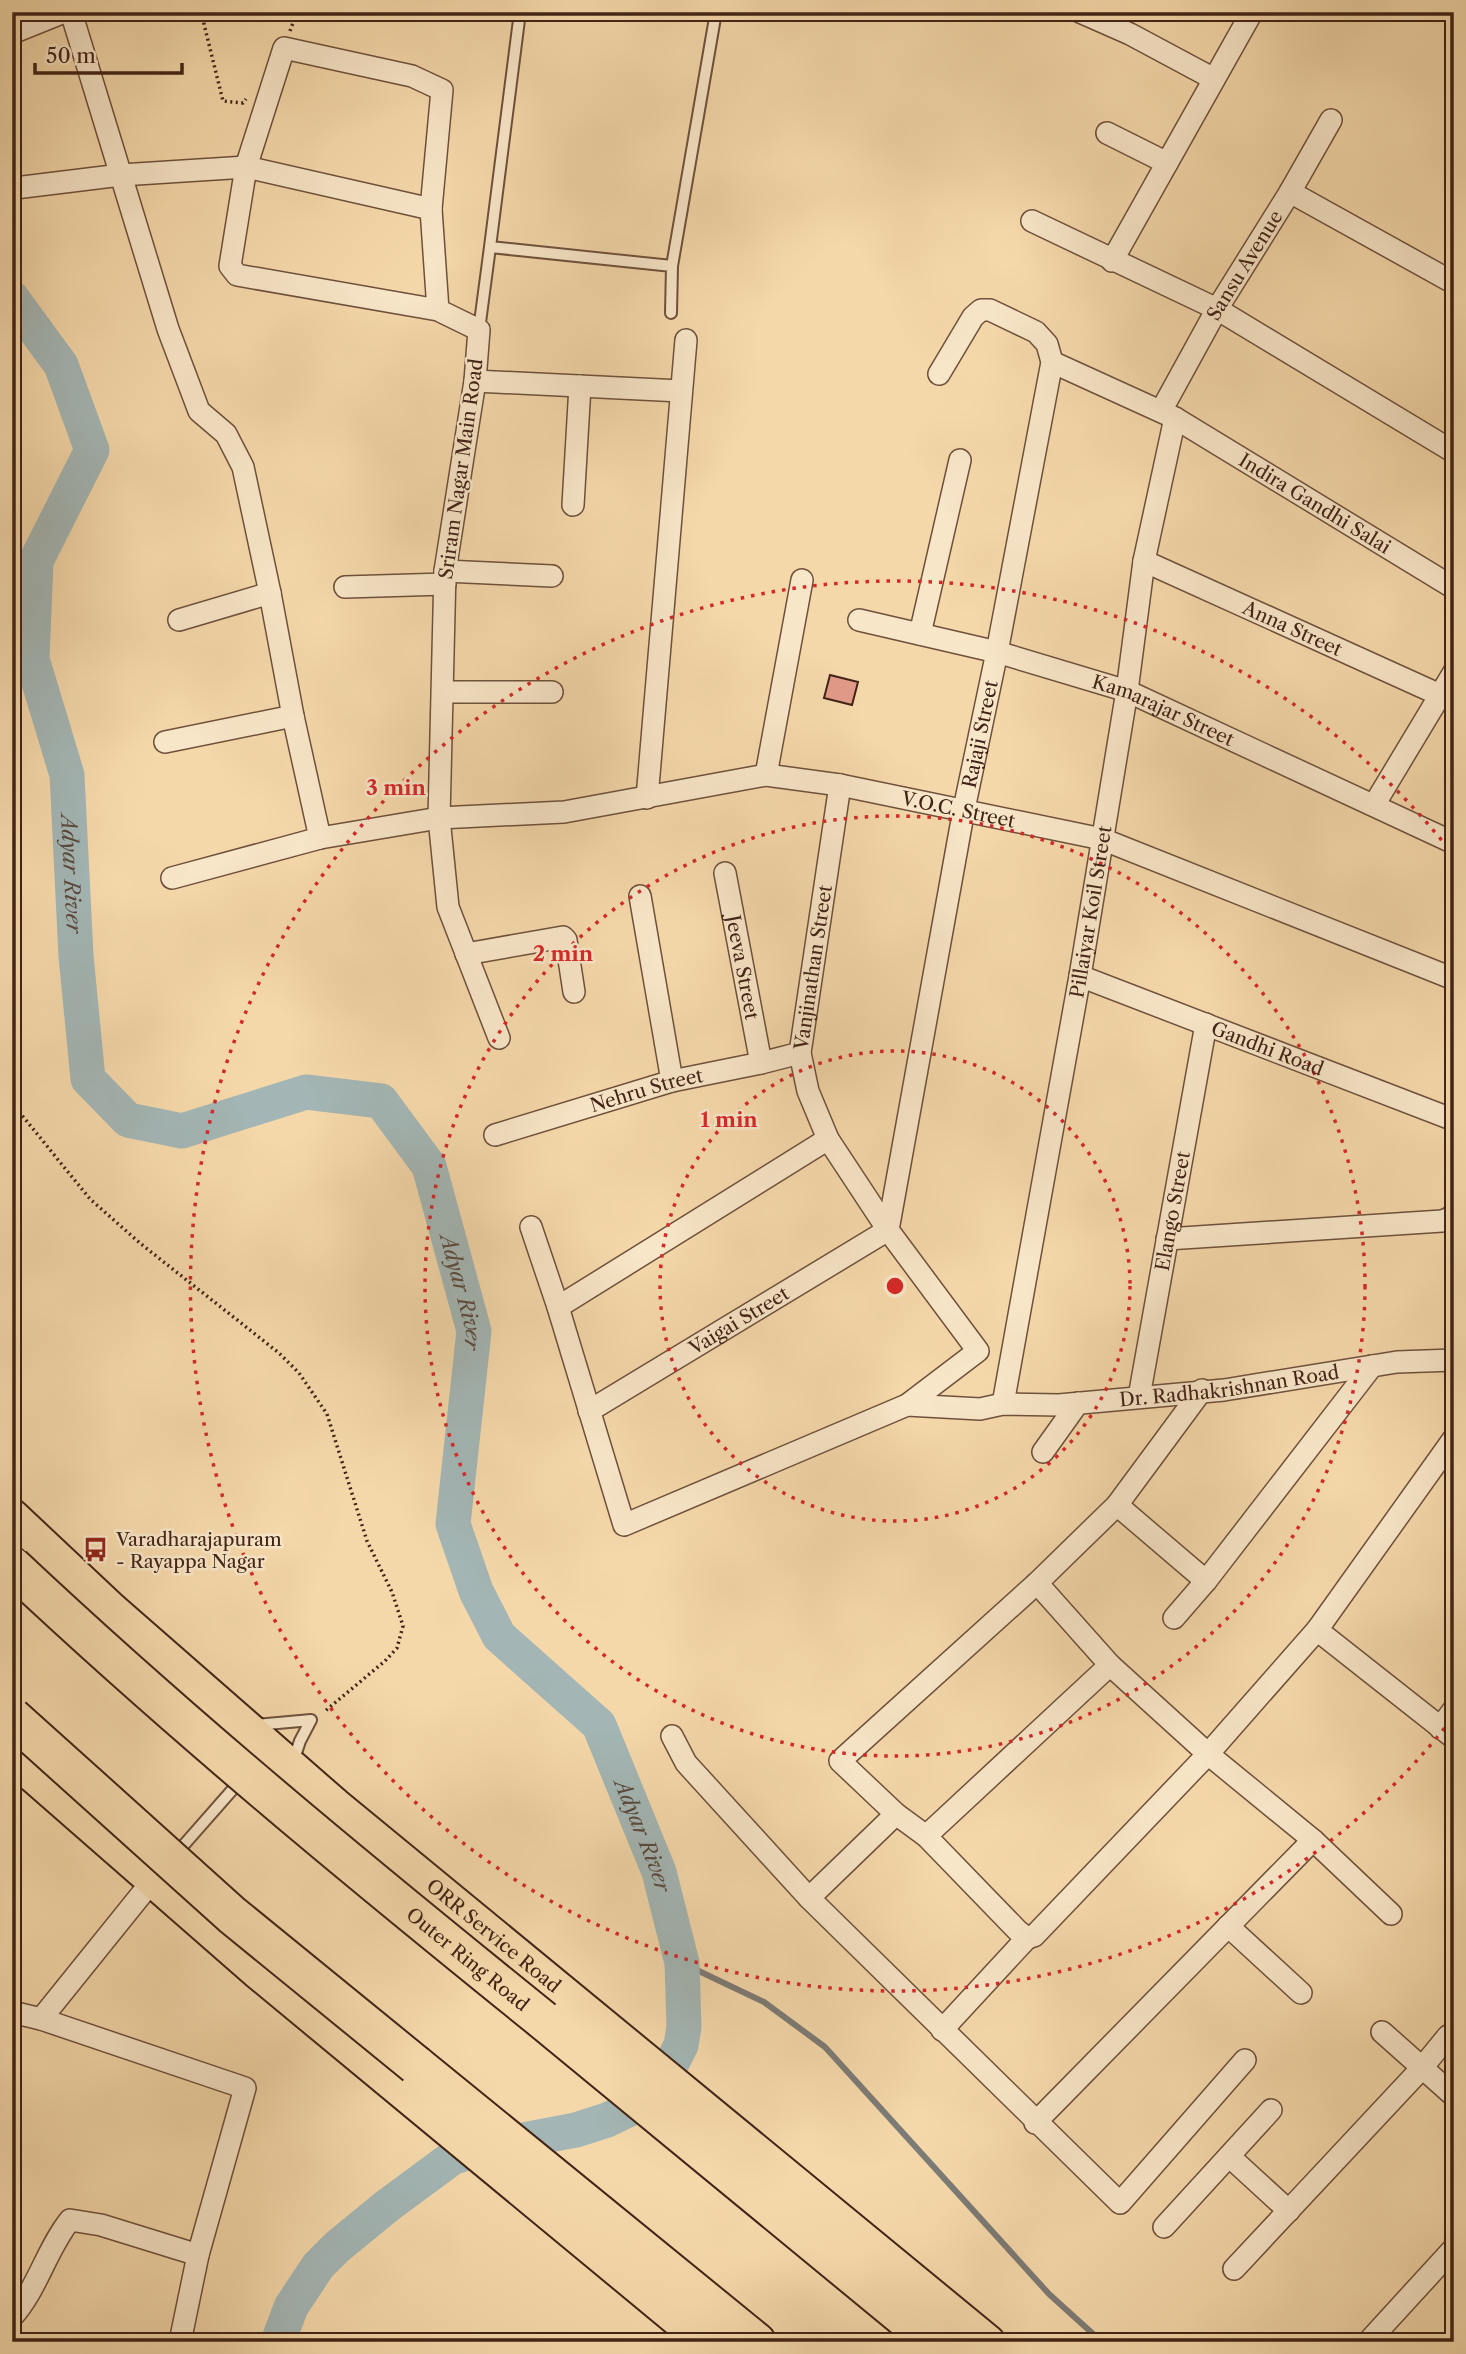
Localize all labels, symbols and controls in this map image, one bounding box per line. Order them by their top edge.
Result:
scale bar [35,32,182,76]
text: 50 m [46,43,96,68]
street label: Sansu Avenue [1202,206,1287,324]
street label: Sriram Nagar Main Road [434,357,488,581]
street label: Indira Gandhi Salai [1235,448,1395,558]
street label: Anna Street [1238,595,1346,661]
street label: Kamarajar Street [1090,670,1238,751]
street label: Rajaji Street [957,678,1002,790]
text: 3 min [366,775,427,800]
street label: V.O.C. Street [899,786,1017,832]
water label: Adyar River [56,811,87,935]
street label: Pillaiyar Koil Street [1065,824,1116,1000]
street label: Vanjinathan Street [789,883,836,1052]
street label: Jeeva Street [721,910,764,1022]
text: 2 min [533,941,594,966]
street label: Gandhi Road [1208,1016,1327,1080]
street label: Nehru Street [587,1063,705,1117]
text: 1 min [700,1107,758,1132]
street label: Elango Street [1150,1149,1195,1273]
water label: Adyar River [435,1228,487,1352]
centre of rings [883,1274,907,1298]
street label: Vaigai Street [684,1281,793,1360]
street label: Dr. Radhakrishnan Road [1118,1360,1341,1411]
place label: Varadharajapuram - Rayappa Nagar [115,1528,282,1573]
bus stop icon: Varadharajapuram - Rayappa Nagar [82,1536,110,1564]
water label: Adyar River [609,1773,676,1895]
street label: ORR Service Road [422,1874,566,1998]
street label: Outer Ring Road [402,1902,534,2016]

